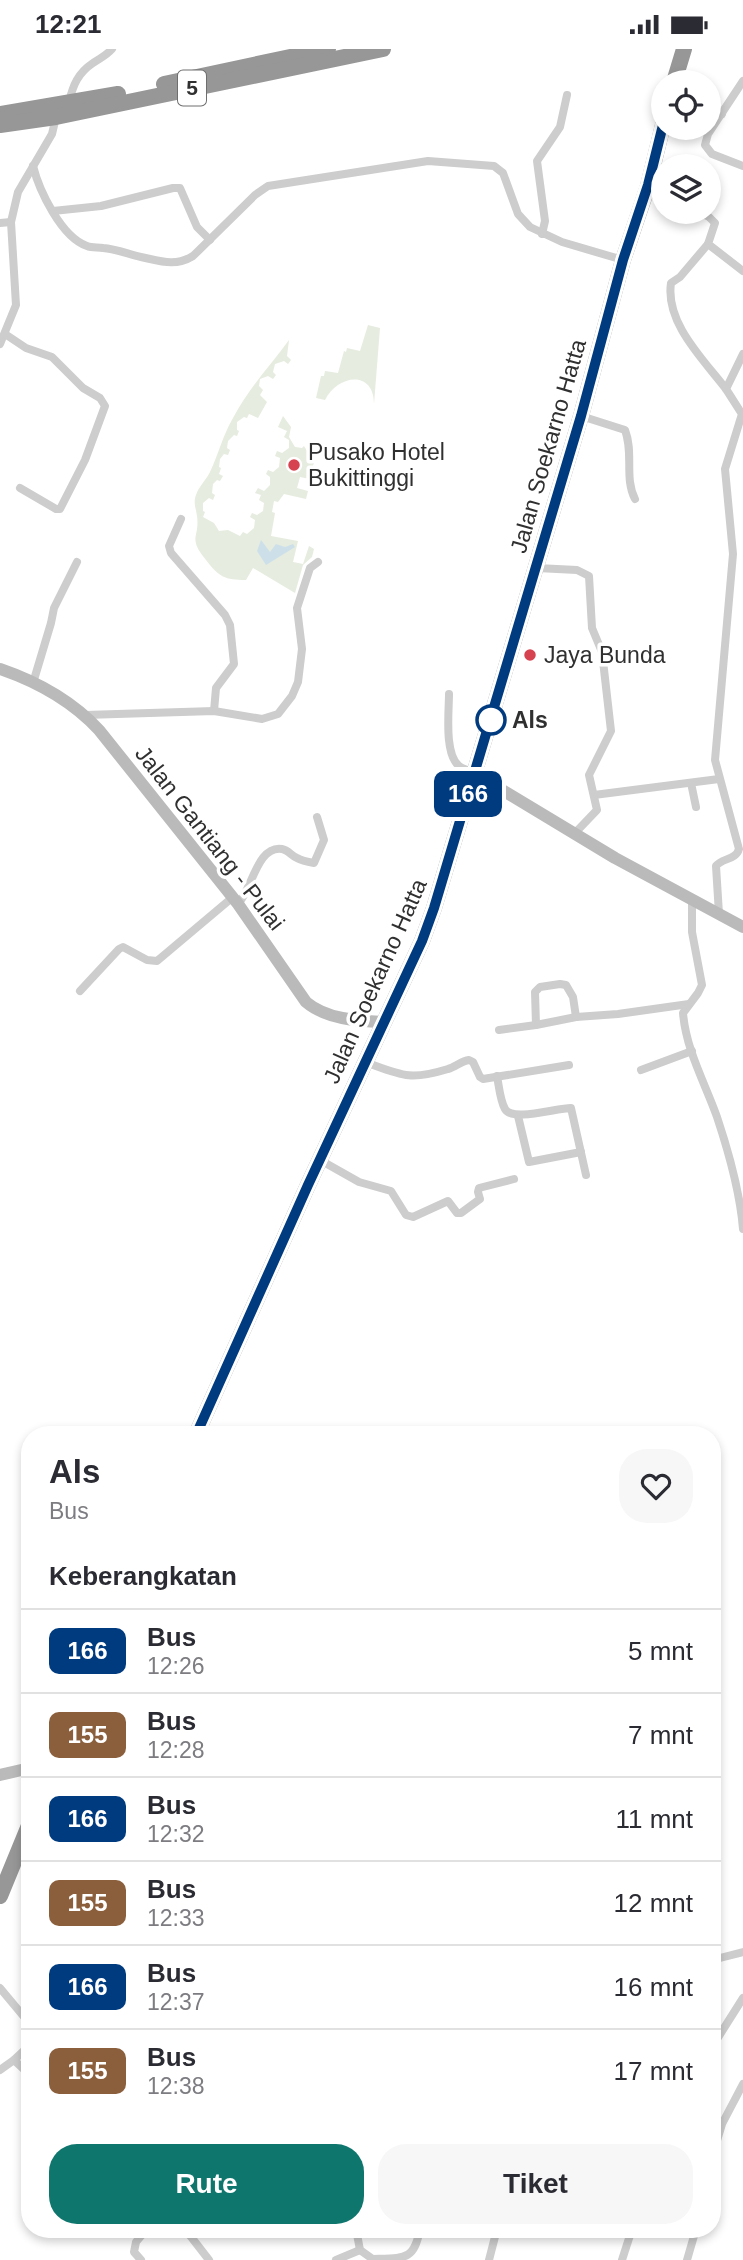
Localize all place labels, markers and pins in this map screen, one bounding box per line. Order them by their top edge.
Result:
place label: Pusako Hotel Bukittinggi [308,439,445,491]
marker: Pusako Hotel Bukittinggi [286,457,302,473]
place label: Jaya Bunda [544,642,666,668]
marker: Jaya Bunda [522,647,538,663]
marker: Als [476,705,506,735]
place label: Als [512,707,548,733]

